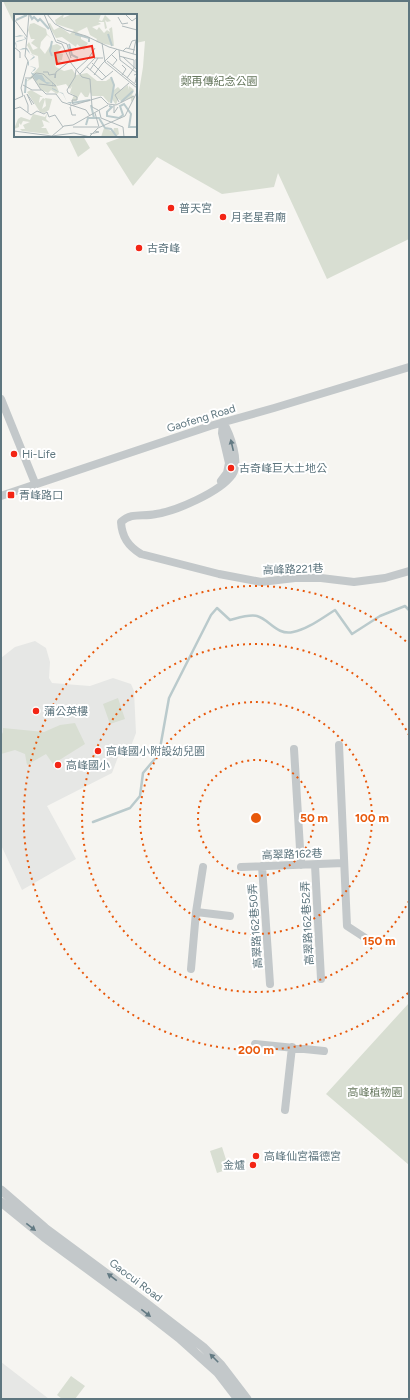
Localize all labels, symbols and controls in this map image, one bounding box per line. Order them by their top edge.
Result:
inset map [14,14,137,137]
park label: 鄭再傳紀念公園 [181,75,258,88]
place label: 普天宮 [179,202,212,215]
marker: 普天宮 [166,203,176,213]
place label: 月老星君廟 [231,211,286,224]
marker: 月老星君廟 [218,212,228,222]
place label: 古奇峰 [147,242,180,255]
marker: 古奇峰 [134,243,144,253]
street label: Gaofeng Road [165,402,237,435]
one-way arrow [229,439,235,451]
place label: Hi-Life [22,448,56,461]
marker: Hi-Life [9,449,19,459]
place label: 古奇峰巨大土地公 [239,462,327,475]
marker: 古奇峰巨大土地公 [226,463,236,473]
place label: 青峰路口 [19,489,63,502]
marker: 青峰路口 [6,490,16,500]
street label: 高峰路221巷 [262,562,324,577]
place label: 蒲公英樓 [44,705,88,718]
marker: 蒲公英樓 [31,706,41,716]
place label: 高峰國小附設幼兒園 [106,745,205,758]
marker: 高峰國小附設幼兒園 [93,746,103,756]
place label: 高峰國小 [66,759,110,772]
marker: 高峰國小 [53,760,63,770]
centre of rings [249,811,263,825]
text: 50 m [300,811,328,825]
text: 100 m [355,811,389,825]
street label: 高翠路162巷 [261,847,323,862]
street label: 高翠路162巷52弄 [299,880,316,965]
street label: 高翠路162巷50弄 [246,883,265,969]
text: 150 m [362,934,396,948]
text: 200 m [238,1043,274,1057]
park label: 高峰植物園 [348,1086,403,1099]
place label: 高峰仙宮福德宮 [264,1150,341,1163]
marker: 高峰仙宮福德宮 [251,1151,261,1161]
place label: 金爐 [223,1159,245,1172]
marker: 金爐 [248,1160,258,1170]
one-way arrow [25,1223,36,1231]
street label: Gaocui Road [107,1256,165,1305]
one-way arrow [107,1273,118,1281]
one-way arrow [141,1309,152,1317]
one-way arrow [209,1353,219,1363]

